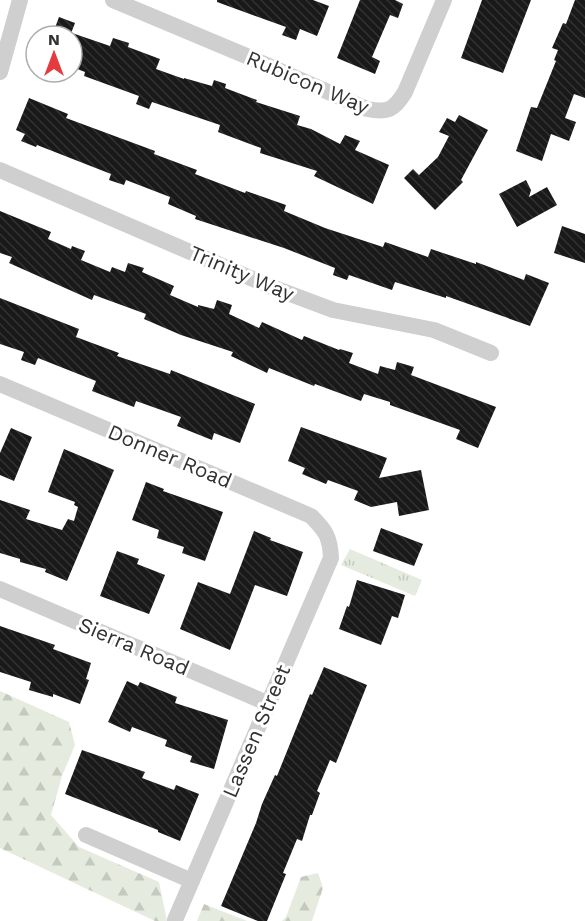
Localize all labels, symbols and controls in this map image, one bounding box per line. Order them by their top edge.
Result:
north arrow [24,24,84,84]
text: N [48,30,60,49]
street label: Rubicon Way [243,45,373,119]
street label: Trinity Way [186,240,298,306]
street label: Donner Road [104,419,236,493]
street label: Sierra Road [75,611,193,681]
street label: Lassen Street [217,661,295,801]

